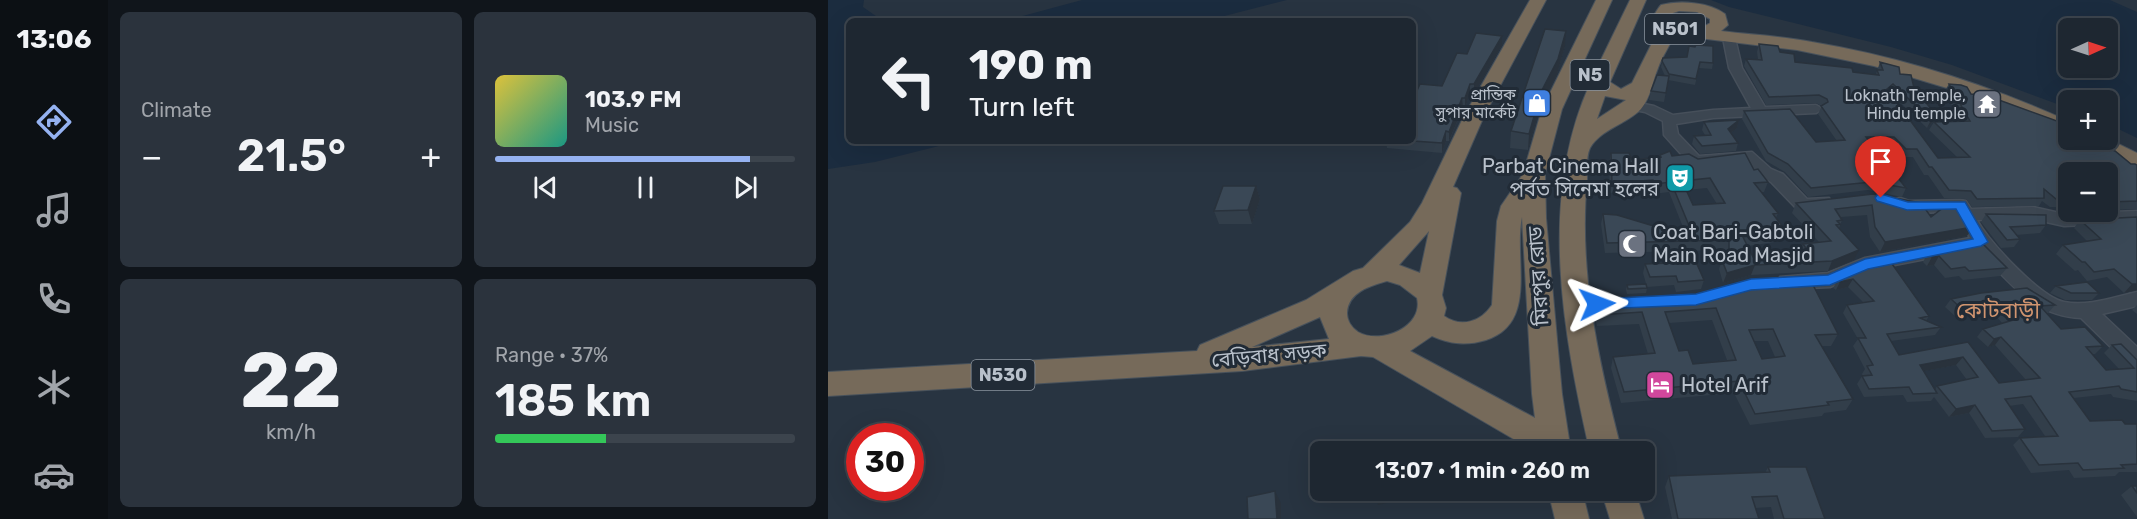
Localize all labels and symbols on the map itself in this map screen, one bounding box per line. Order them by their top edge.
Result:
road number: N501 [1645,14,1705,44]
north arrow [2058,18,2118,78]
road number: N5 [1570,60,1610,90]
place label: প্রান্তিক সুপার মার্কেট [1434,85,1517,122]
place label: Loknath Temple, Hindu temple [1844,86,1966,123]
shop icon: প্রান্তিক সুপার মার্কেট [1521,87,1553,119]
temple icon: Loknath Temple, Hindu temple [1971,88,2003,120]
pin [1855,136,1906,198]
place label: Parbat Cinema Hall পর্বত সিনেমা হলের [1482,154,1660,201]
theatre icon: Parbat Cinema Hall পর্বত সিনেমা হলের [1664,162,1696,194]
place label: Coat Bari-Gabtoli Main Road Masjid [1653,220,1813,267]
street label: মিরপুর রোড [1523,225,1554,327]
mosque icon: Coat Bari-Gabtoli Main Road Masjid [1616,228,1648,260]
position arrow [1565,272,1629,336]
district label: কোটবাড়ী [1956,297,2041,324]
street label: বেড়িবাধ সড়ক [1210,338,1328,372]
road number: N530 [972,360,1035,390]
hotel icon: Hotel Arif [1644,369,1676,401]
place label: Hotel Arif [1681,373,1769,397]
speed limit sign: 30 [846,423,924,501]

